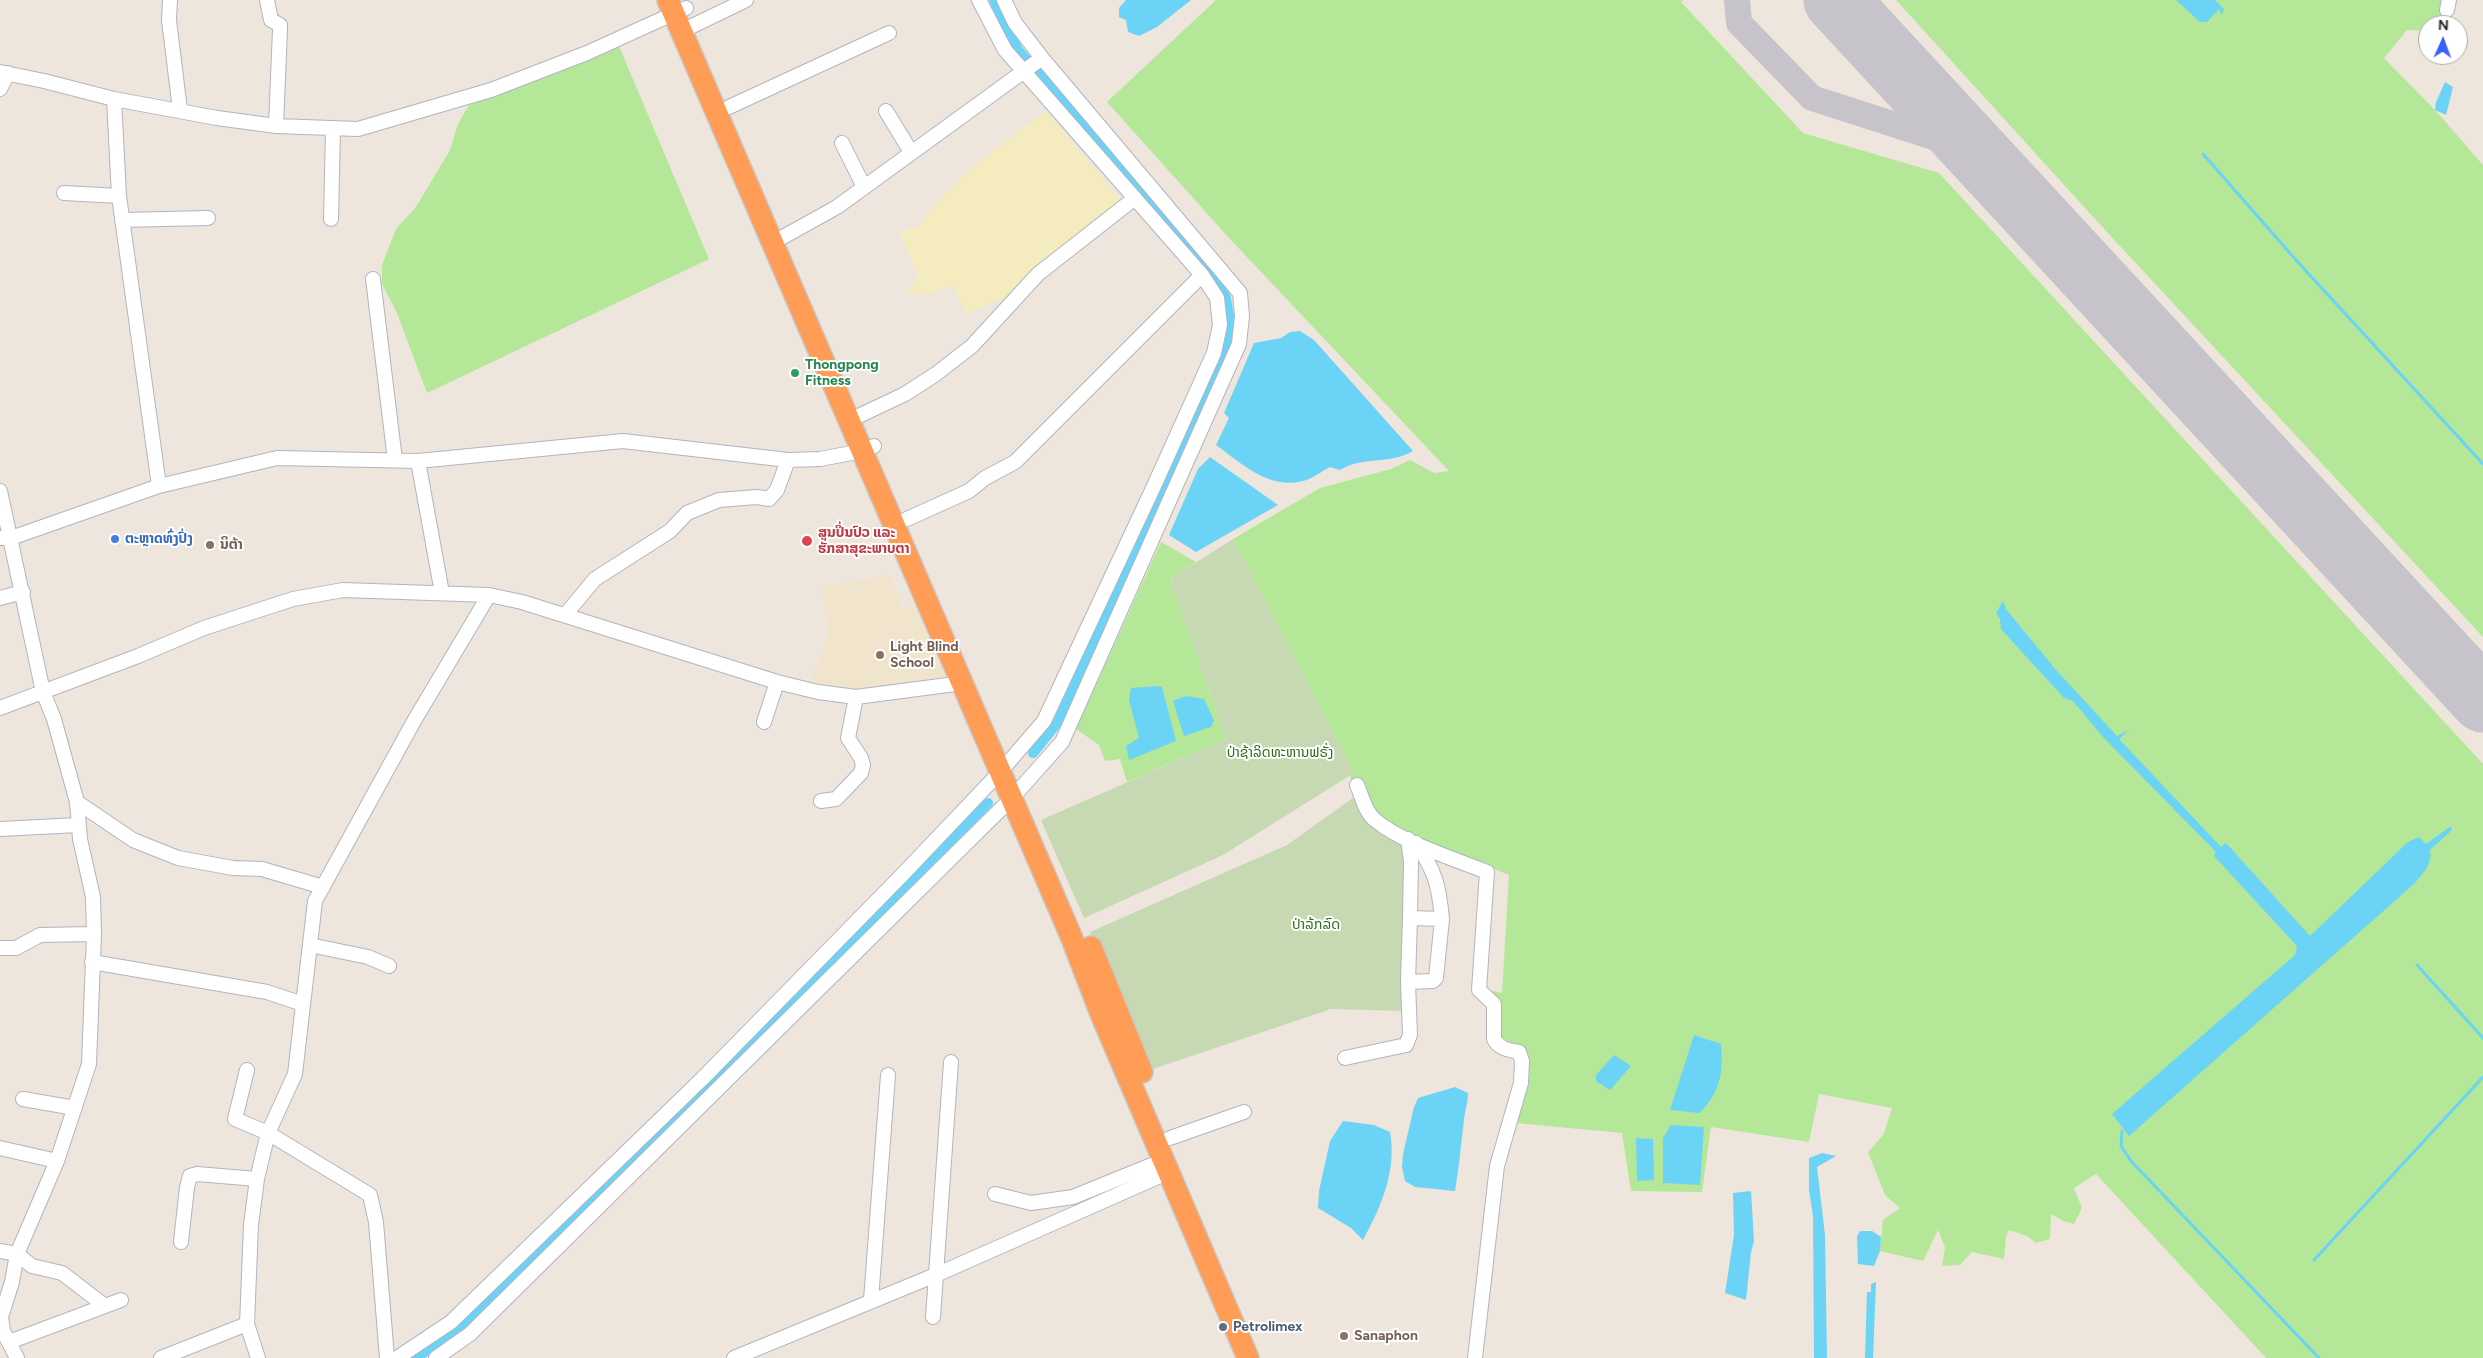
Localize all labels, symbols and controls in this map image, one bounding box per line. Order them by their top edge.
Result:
north arrow [2418,15,2468,65]
text: N [2438,17,2449,34]
place label: Thongpong Fitness [805,357,879,390]
marker: Thongpong Fitness [789,367,801,379]
place label: ສູນປິ່ນປົວ ແລະ ຮັກສາສຸຂະພາບຕາ [818,525,909,558]
place label: ຕະຫຼາດທົ່ງປົ່ງ [125,531,193,547]
marker: ຕະຫຼາດທົ່ງປົ່ງ [109,533,121,545]
marker: ສູນປິ່ນປົວ ແລະ ຮັກສາສຸຂະພາບຕາ [800,534,814,548]
place label: ນິຕ້າ [220,537,243,553]
marker: ນິຕ້າ [204,539,216,551]
place label: Light Blind School [890,639,959,672]
marker: Light Blind School [874,649,886,661]
park label: ປ່າຊ້າລິດທະຫານຟຣັ່ງ [1227,745,1333,761]
park label: ປ່າລ້ກລົດ [1292,917,1340,933]
place label: Petrolimex [1233,1319,1302,1335]
marker: Petrolimex [1217,1321,1229,1333]
place label: Sanaphon [1354,1328,1418,1344]
marker: Sanaphon [1338,1330,1350,1342]

